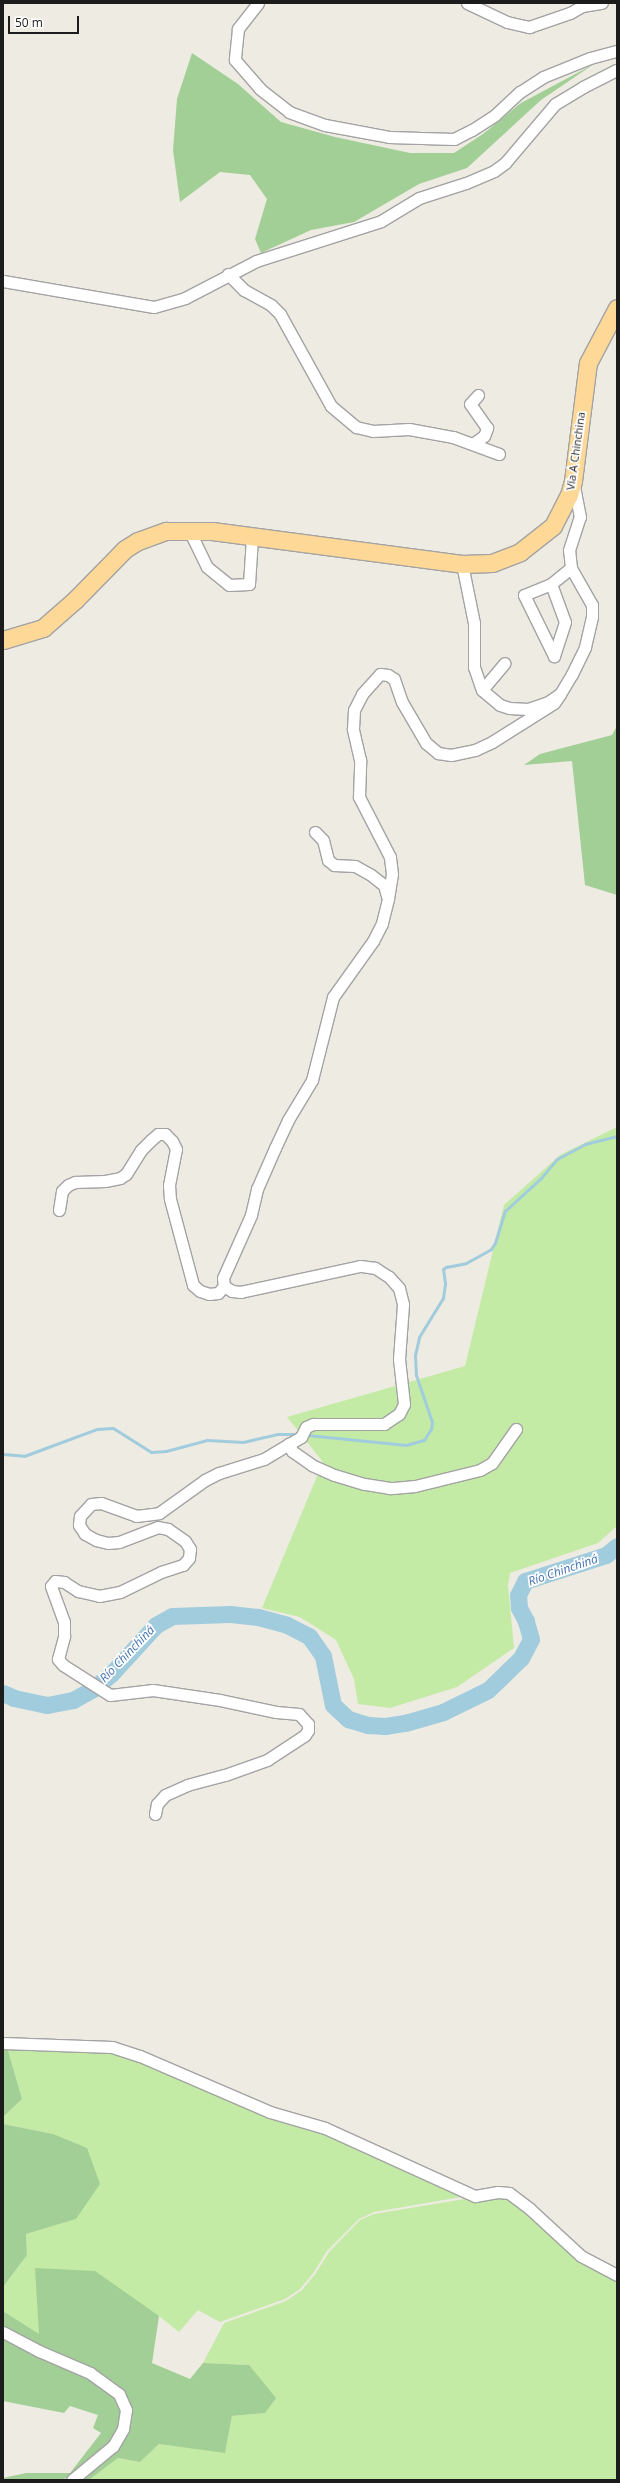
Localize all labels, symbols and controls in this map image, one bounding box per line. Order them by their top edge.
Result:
scale bar [10,8,81,34]
text: 50 m [15,14,43,31]
street label: Vía A Chinchina [564,411,588,491]
water label: Río Chinchiná [526,1551,600,1589]
water label: Río Chinchiná [97,1623,157,1685]

